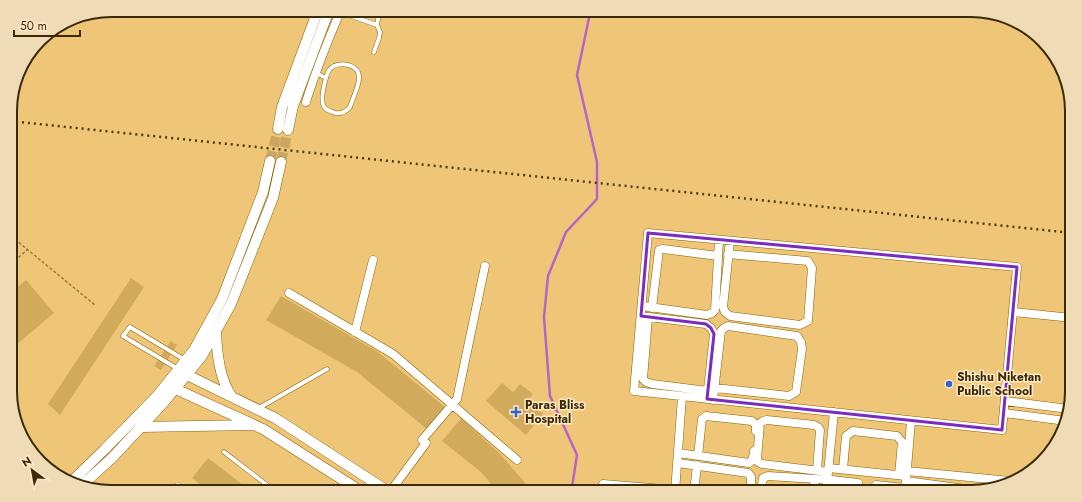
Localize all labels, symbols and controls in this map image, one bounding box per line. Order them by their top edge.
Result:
scale bar [14,12,80,38]
text: 50 m [20,17,47,35]
place label: Shishu Niketan Public School [957,368,1041,400]
marker: Shishu Niketan Public School [944,379,954,389]
place label: Paras Bliss Hospital [525,396,585,428]
marker: Paras Bliss Hospital [510,406,522,418]
north arrow [12,450,52,490]
text: N [19,452,35,471]

